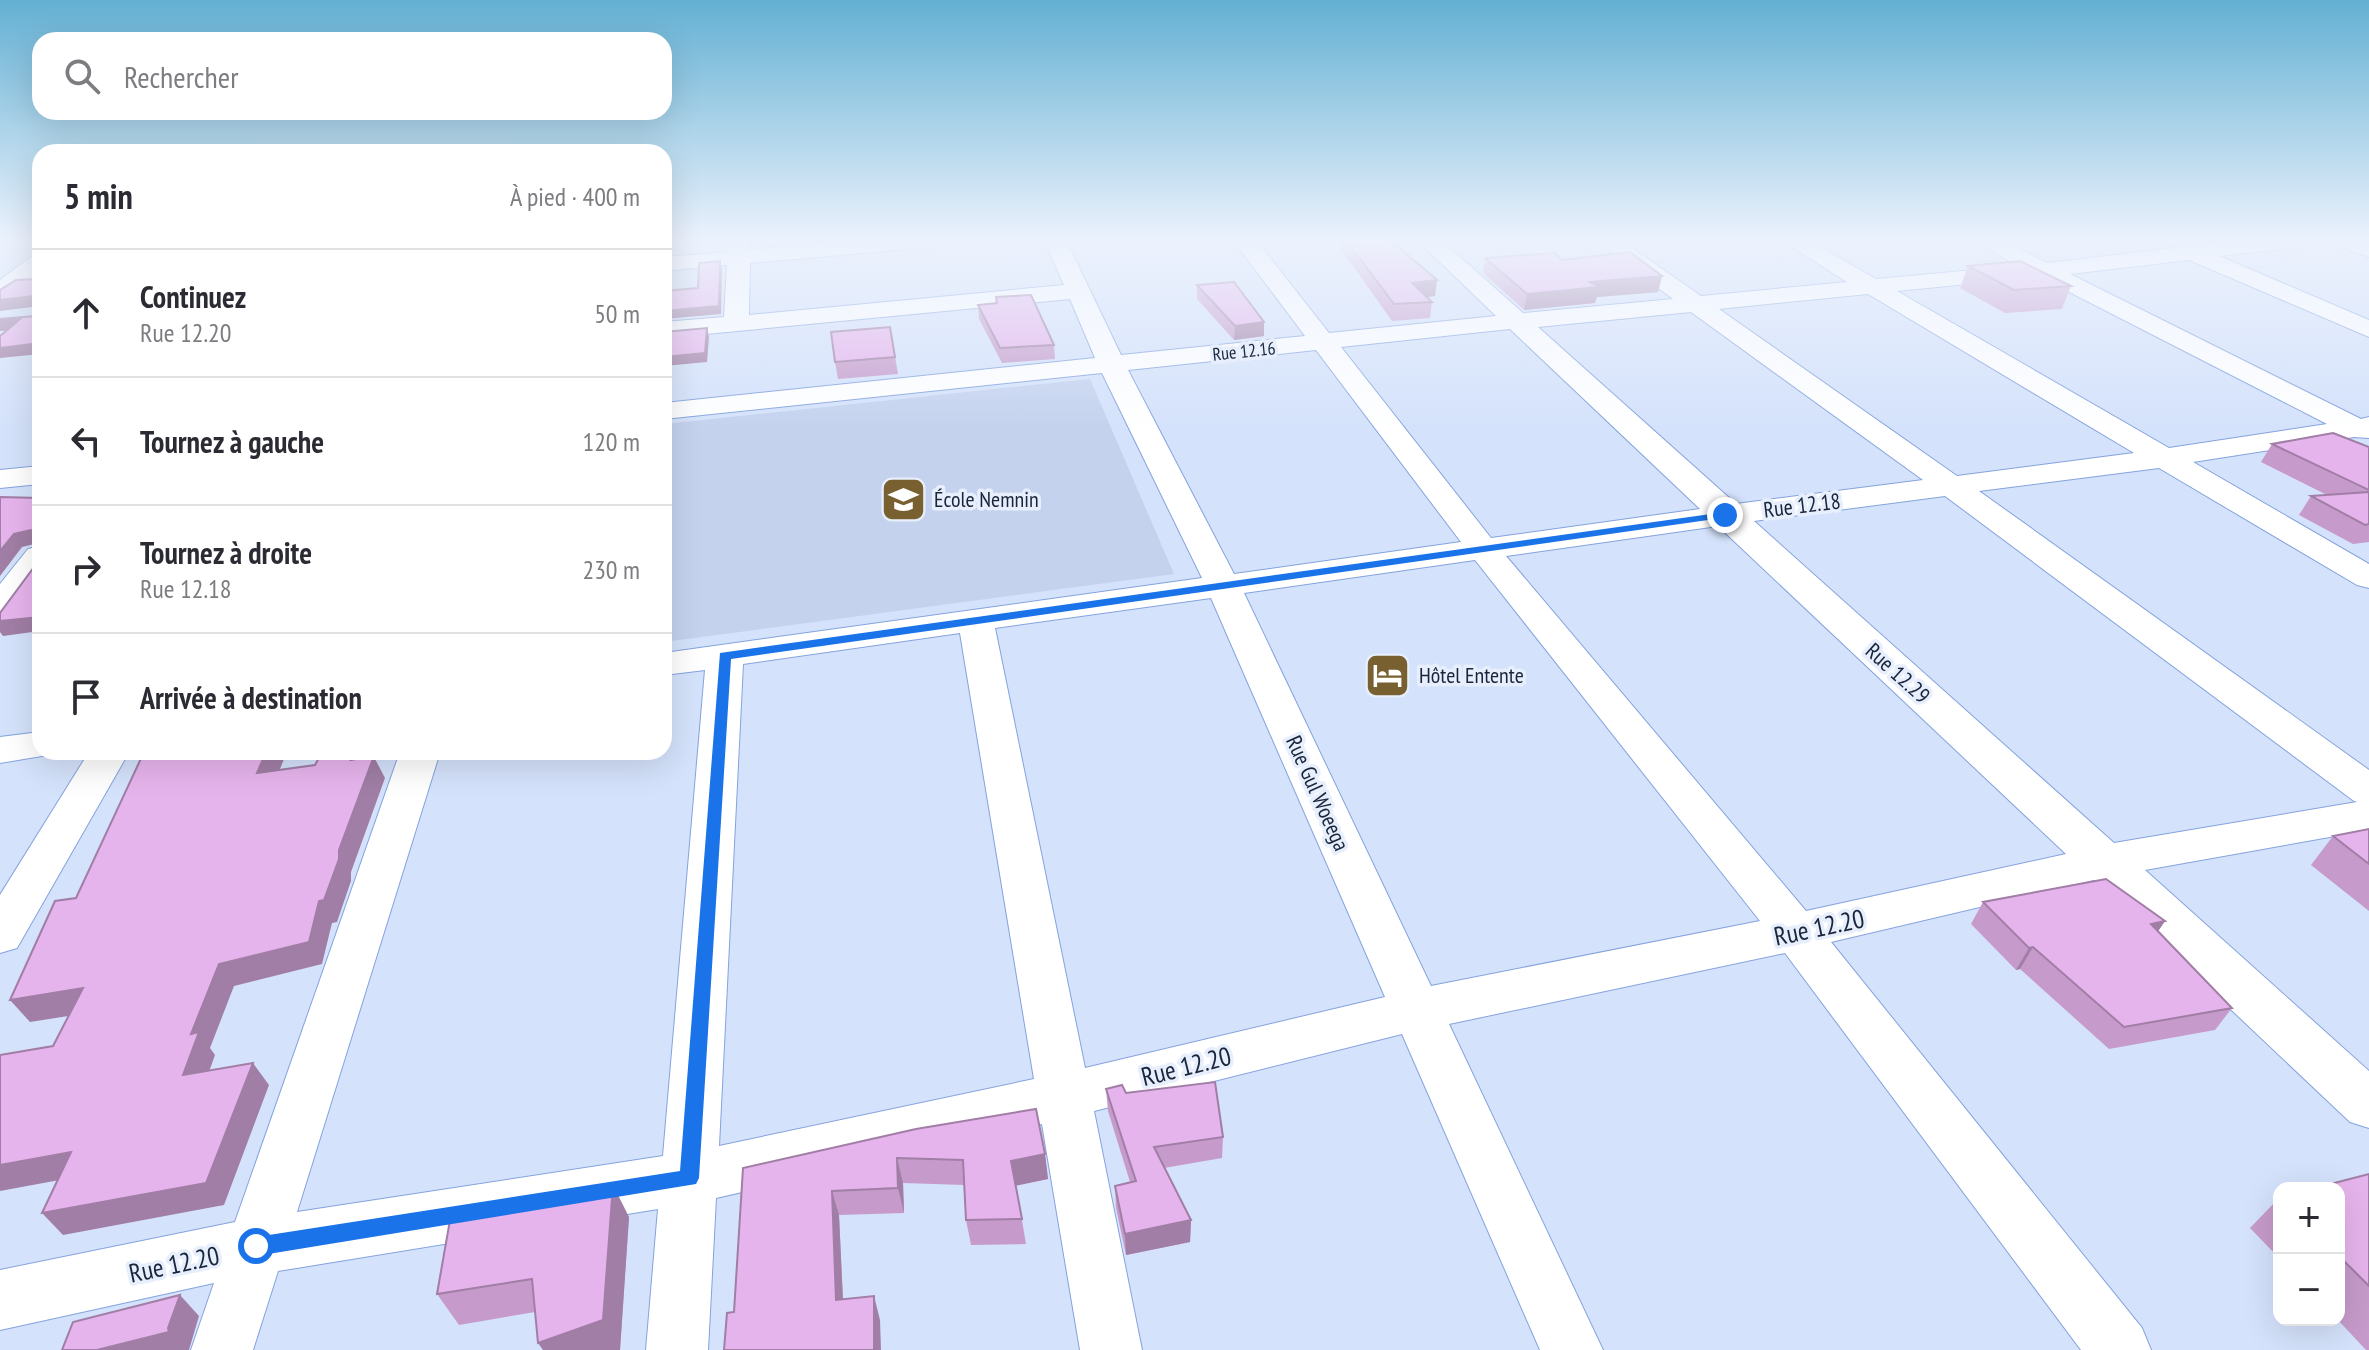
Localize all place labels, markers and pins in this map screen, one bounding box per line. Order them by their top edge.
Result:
school or university icon: École Nemnin [879,475,927,523]
place label: École Nemnin [934,485,1039,513]
hotel icon: Hôtel Entente [1364,651,1412,699]
place label: Hôtel Entente [1419,661,1524,689]

